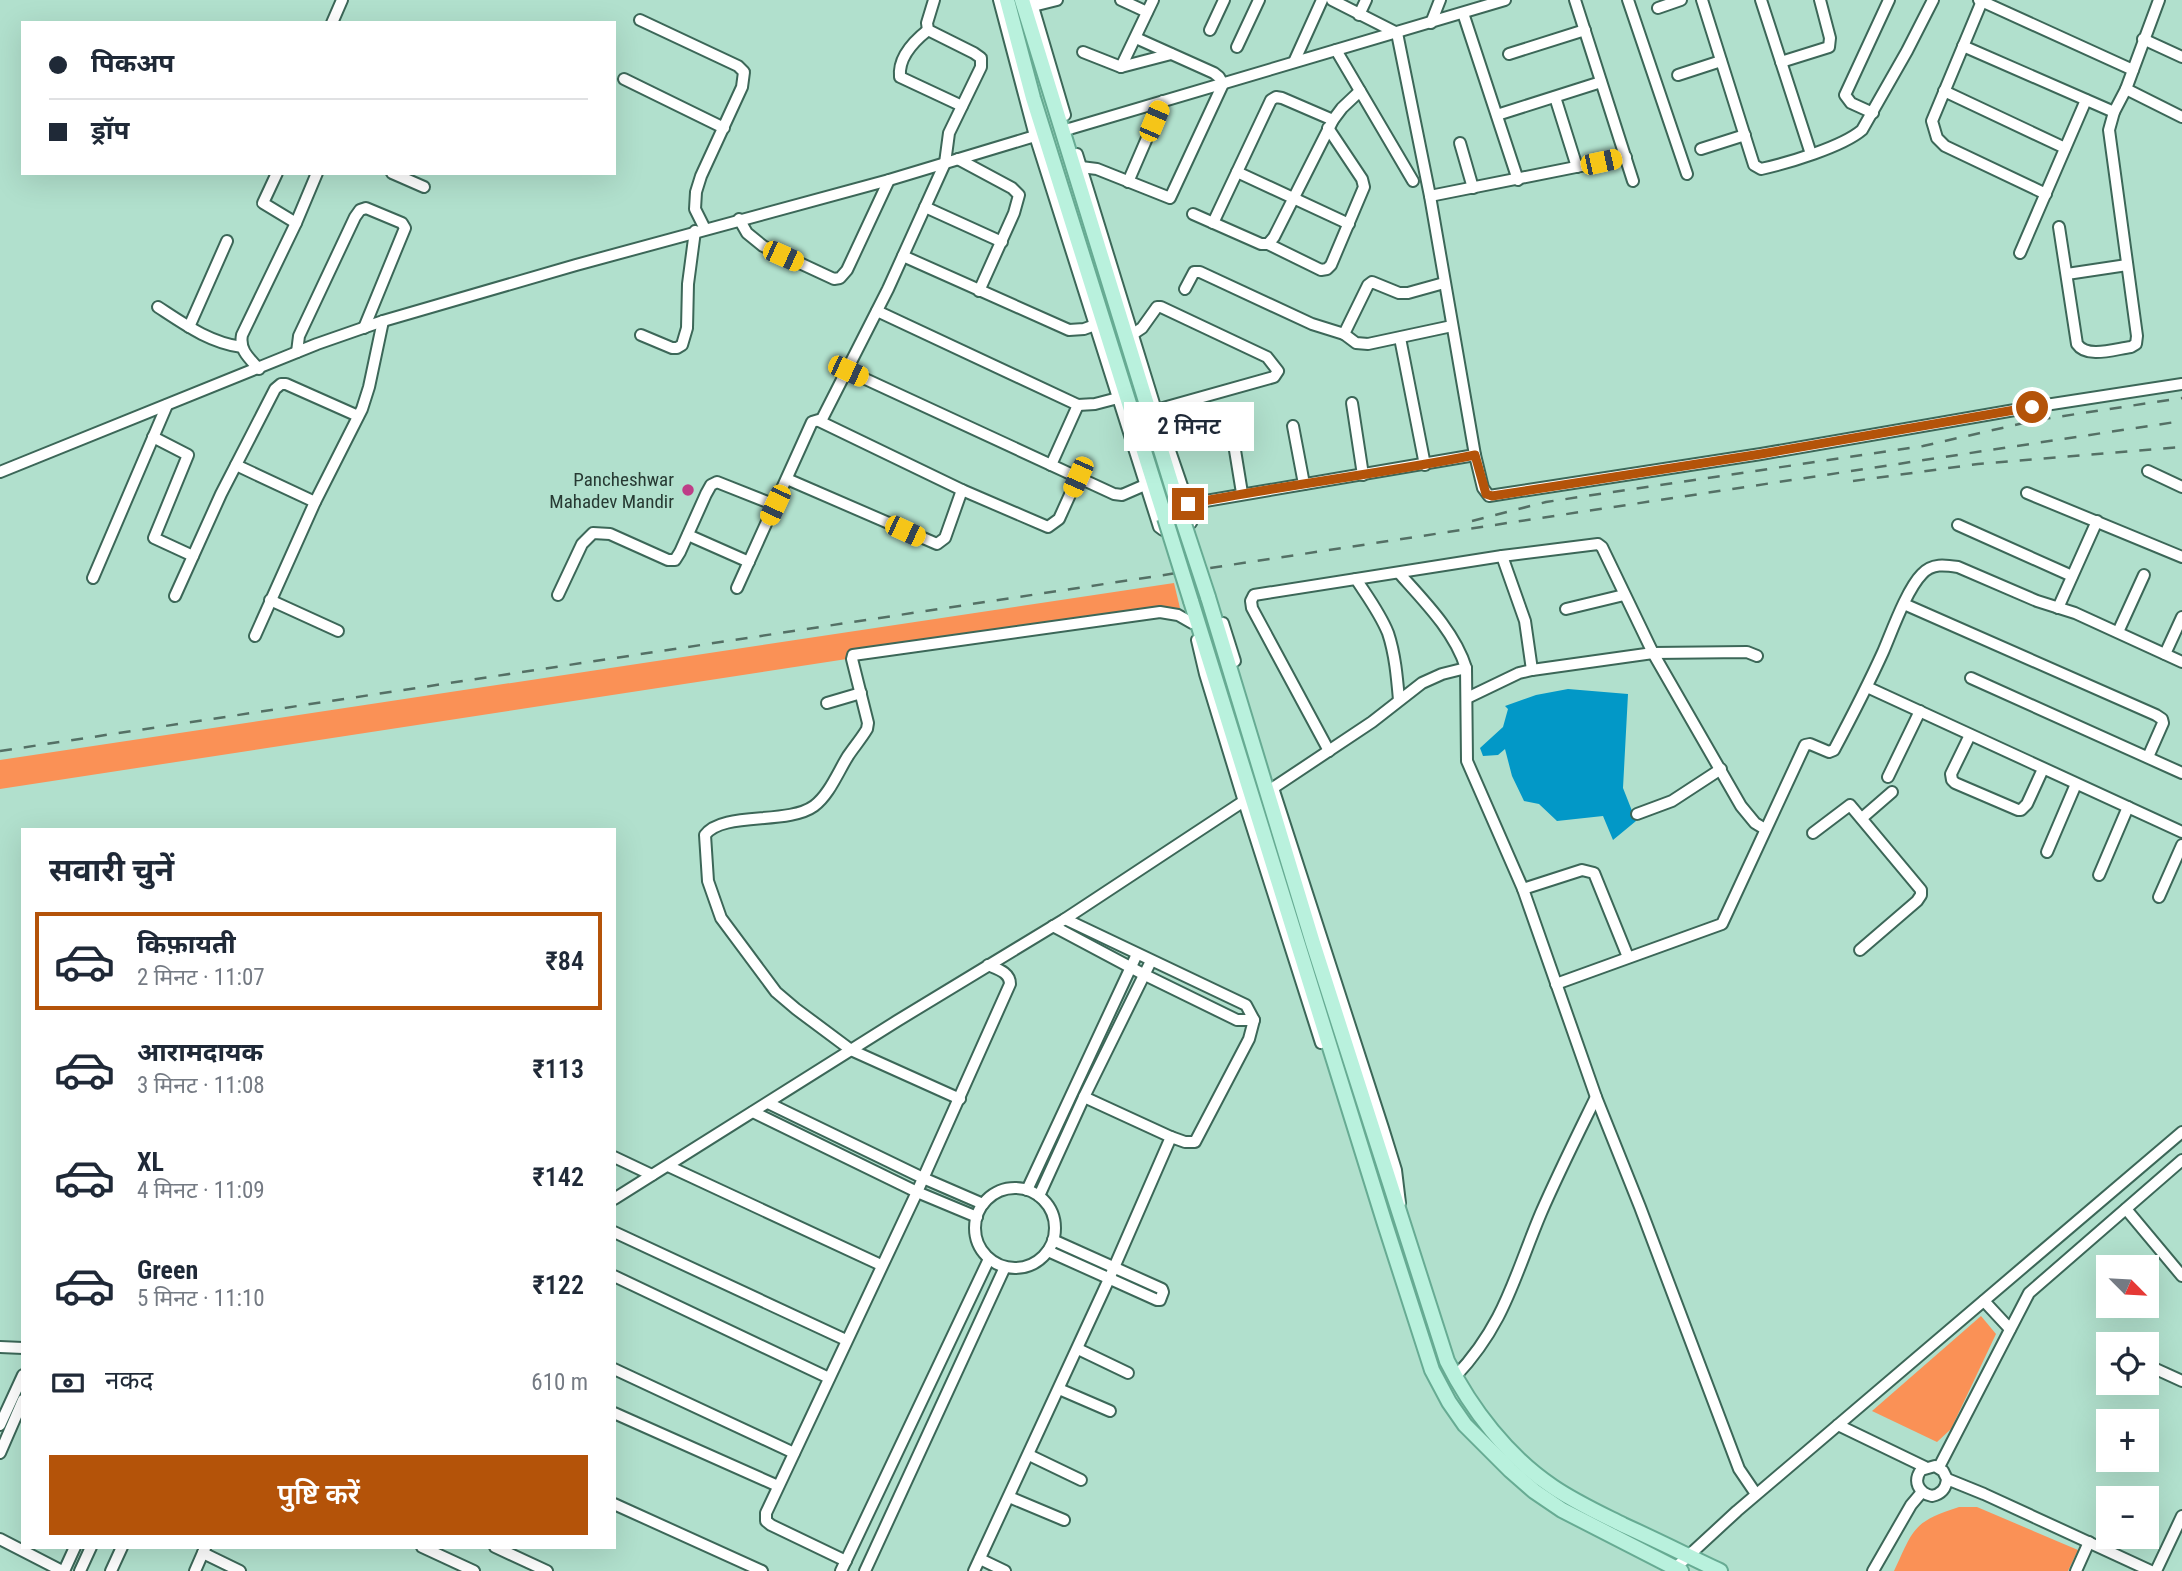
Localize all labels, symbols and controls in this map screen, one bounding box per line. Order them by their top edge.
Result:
text: पिकअप [91,48,174,78]
car [1137,98,1172,144]
text: ड्रॉप [91,115,129,145]
car [1579,147,1624,177]
car [760,238,807,274]
car [825,353,872,389]
route start [2016,391,2048,423]
callout: 2 मिनट [1123,402,1253,452]
text: 2 मिनट [1157,413,1221,440]
car [1060,454,1097,500]
place label: Pancheshwar Mahadev Mandir [549,468,674,513]
marker: Pancheshwar Mahadev Mandir [680,482,696,498]
car [757,482,794,528]
route end [1172,488,1204,520]
car [882,513,929,549]
text: सवारी चुनें [49,851,174,889]
text: किफ़ायती [137,929,236,959]
icon: car [53,930,116,993]
text: ₹84 [546,946,584,976]
text: 2 मिनट · 11:07 [137,964,265,991]
text: आरामदायक [137,1037,263,1067]
icon: car [53,1038,116,1101]
text: ₹113 [533,1054,584,1084]
text: 3 मिनट · 11:08 [137,1072,265,1099]
icon: car [53,1146,116,1209]
text: XL [137,1147,164,1177]
text: ₹142 [533,1162,584,1192]
text: 4 मिनट · 11:09 [137,1177,265,1204]
icon: car [53,1254,116,1317]
text: Green [137,1255,198,1285]
north arrow [2096,1255,2160,1318]
map controls [2096,1255,2159,1549]
text: ₹122 [533,1270,584,1300]
text: 5 मिनट · 11:10 [137,1285,265,1312]
button: locate [2096,1332,2159,1395]
icon: cash [49,1364,87,1402]
text: नकद [105,1365,153,1395]
text: 610 m [531,1369,588,1396]
button: + [2096,1409,2159,1472]
button: पुष्टि करें [49,1455,588,1535]
button: − [2096,1486,2159,1549]

